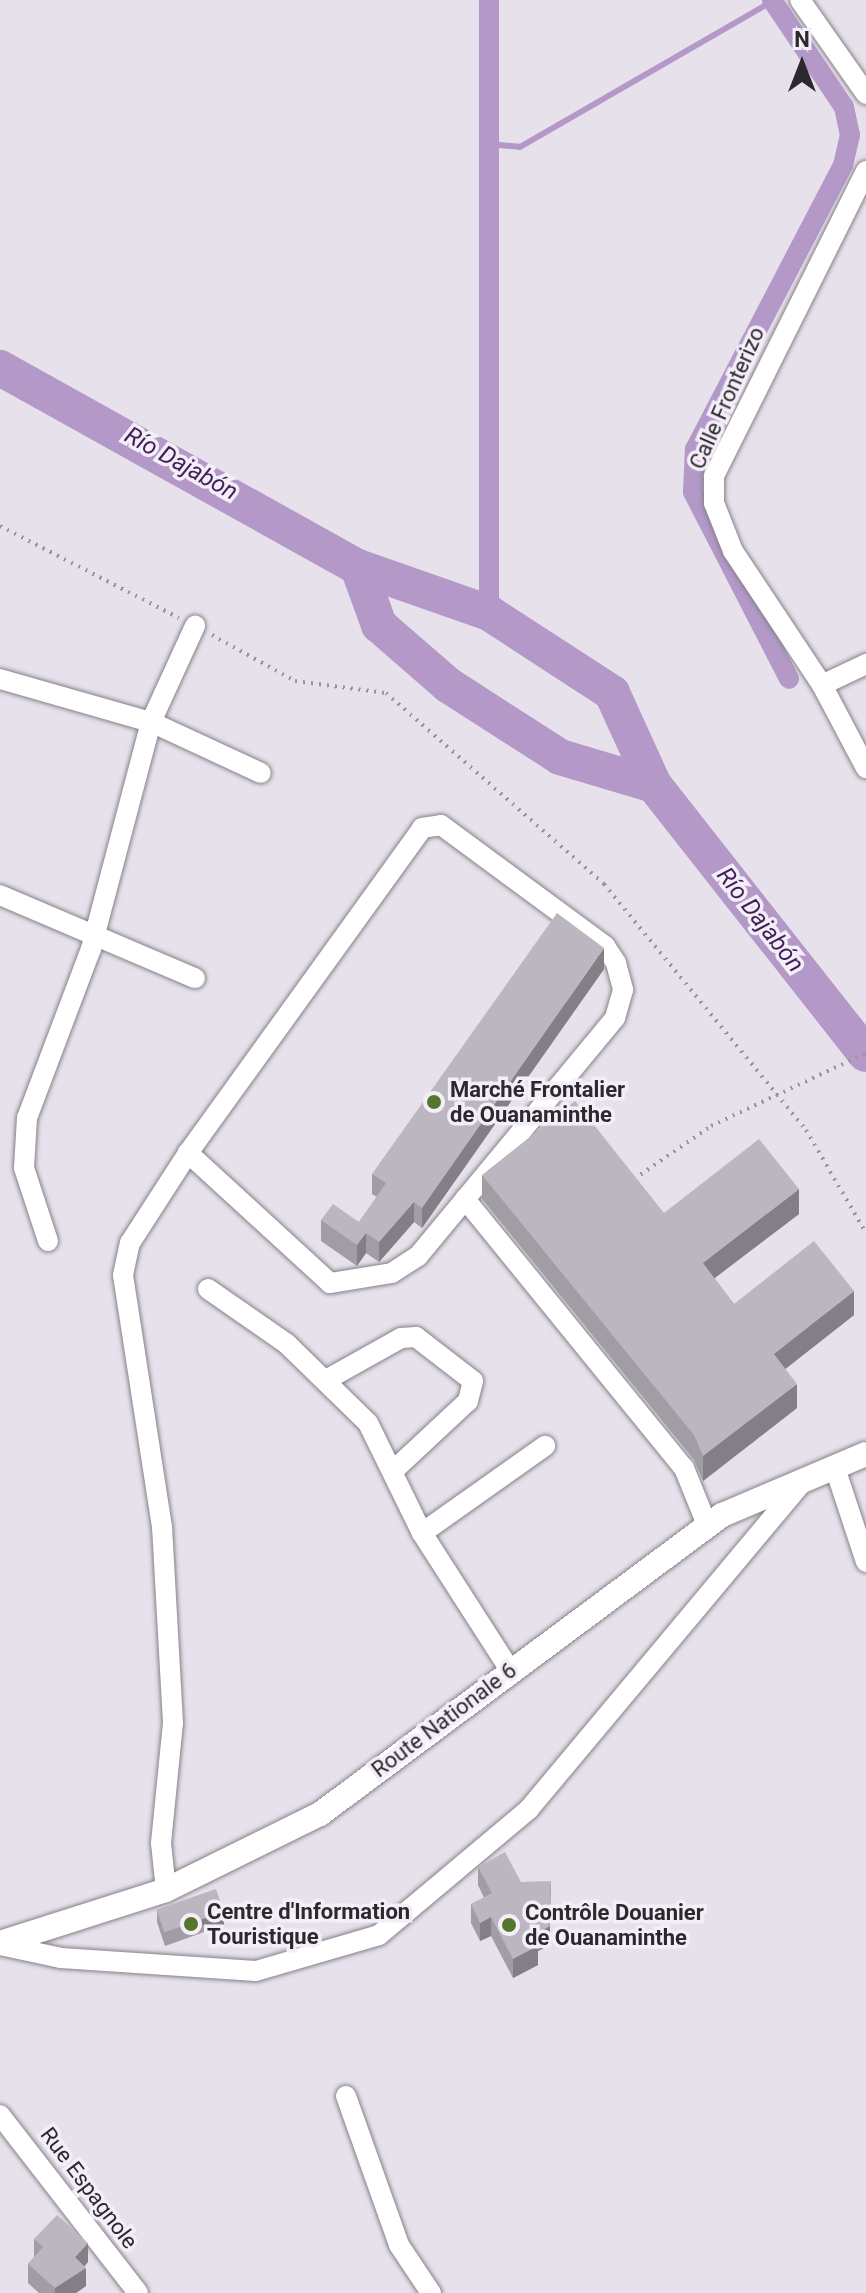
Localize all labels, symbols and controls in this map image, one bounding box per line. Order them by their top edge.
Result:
north arrow [762,24,842,104]
text: N [794,27,810,52]
street label: Calle Fronterizo [684,323,770,473]
water label: Río Dajabón [119,421,243,507]
water label: Río Dajabón [710,862,810,978]
place label: Marché Frontalier de Ouanaminthe [450,1076,625,1128]
marker: Marché Frontalier de Ouanaminthe [425,1093,443,1111]
street label: Route Nationale 6 [366,1657,522,1783]
place label: Centre d'Information Touristique [207,1898,410,1950]
place label: Contrôle Douanier de Ouanaminthe [525,1899,704,1950]
marker: Centre d'Information Touristique [182,1915,200,1933]
marker: Contrôle Douanier de Ouanaminthe [500,1916,518,1934]
street label: Rue Espagnole [35,2122,143,2254]

